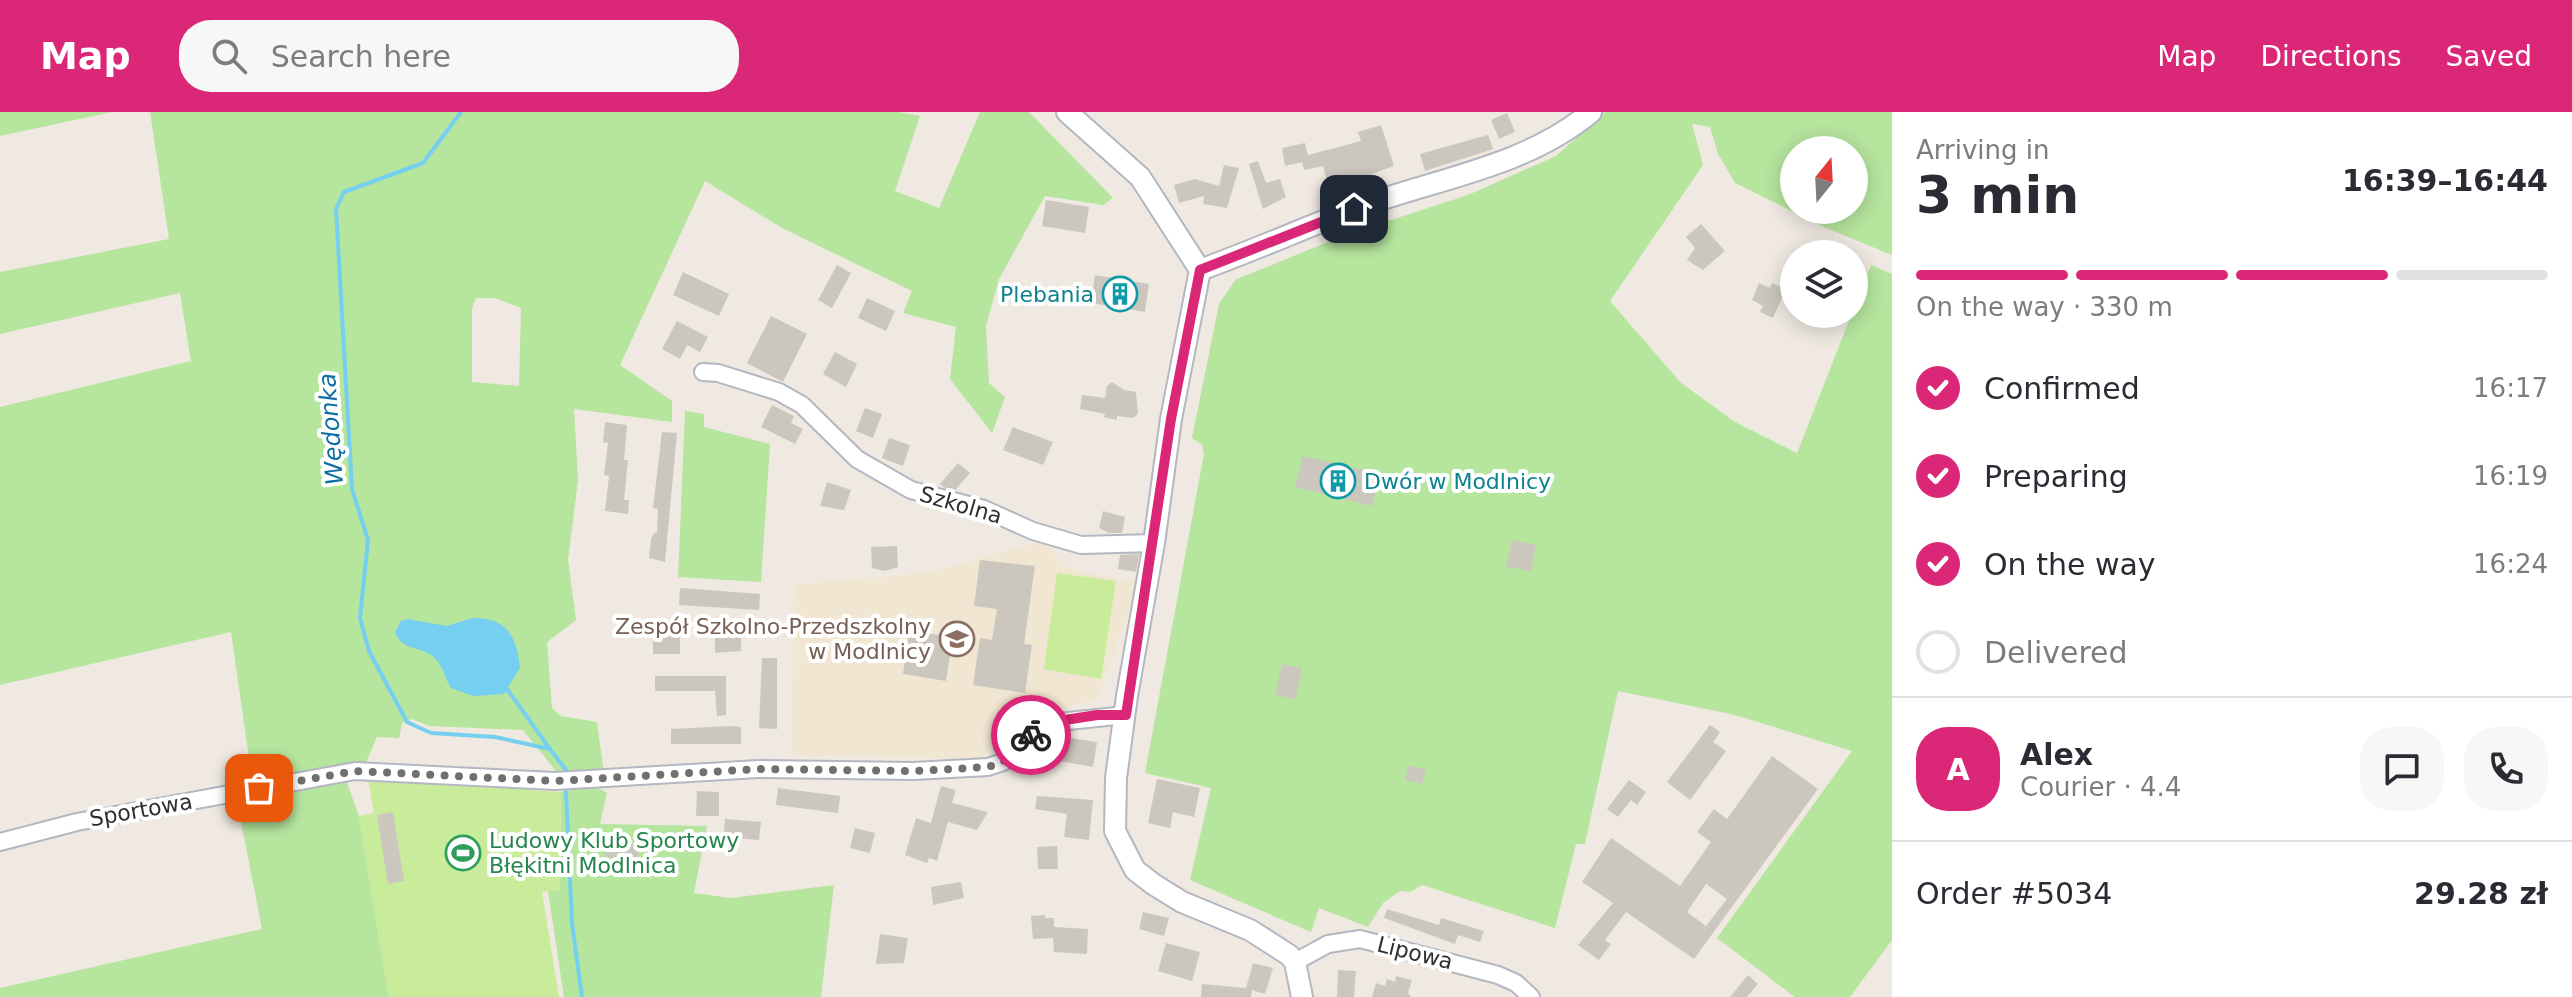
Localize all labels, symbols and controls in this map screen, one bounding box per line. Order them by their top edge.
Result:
search box [179,20,739,92]
text: Map [40,34,131,78]
icon: search [207,34,251,78]
text: Search here [271,39,451,74]
text: Map [2157,40,2216,73]
text: Directions [2260,40,2401,73]
text: Saved [2445,40,2532,73]
text: Arriving in [1916,135,2050,165]
north arrow [1780,136,1868,224]
map controls [1780,136,1868,328]
text: 16:39–16:44 [2342,163,2548,198]
text: 3 min [1916,165,2079,225]
pin [1320,175,1388,243]
icon: home [1332,187,1376,231]
button: layers [1780,240,1868,328]
building icon: Plebania [1101,275,1139,313]
place label: Plebania [1000,282,1094,307]
text: On the way · 330 m [1916,292,2173,322]
icon: check [1916,366,1960,410]
text: Confirmed [1984,371,2140,406]
water label: Wędonka [313,372,349,486]
text: 16:17 [2473,373,2548,403]
icon: check [1916,454,1960,498]
text: Preparing [1984,459,2128,494]
text: 16:19 [2473,461,2548,491]
building icon: Dwór w Modlnicy [1319,462,1357,500]
place label: Dwór w Modlnicy [1364,469,1551,494]
street label: Szkolna [917,481,1005,529]
icon: check [1916,542,1960,586]
text: On the way [1984,547,2156,582]
text: 16:24 [2473,549,2548,579]
place label: Zespół Szkolno-Przedszkolny w Modlnicy [615,614,931,664]
school or university icon: Zespół Szkolno-Przedszkolny w Modlnicy [938,620,976,658]
text: Delivered [1984,635,2128,670]
courier [991,695,1071,775]
icon: bike [1009,713,1053,757]
button: chat [2360,727,2444,811]
button: phone [2464,727,2548,811]
text: Alex [2020,737,2093,772]
text: A [1946,752,1970,787]
pin [225,754,293,822]
icon: bag [237,766,281,810]
text: Courier · 4.4 [2020,772,2181,802]
street label: Sportowa [88,789,194,831]
place label: Ludowy Klub Sportowy Błękitni Modlnica [489,828,739,878]
sports icon: Ludowy Klub Sportowy Błękitni Modlnica [444,834,482,872]
text: Order #5034 [1916,876,2112,911]
text: 29.28 zł [2414,876,2548,911]
street label: Lipowa [1374,932,1456,974]

